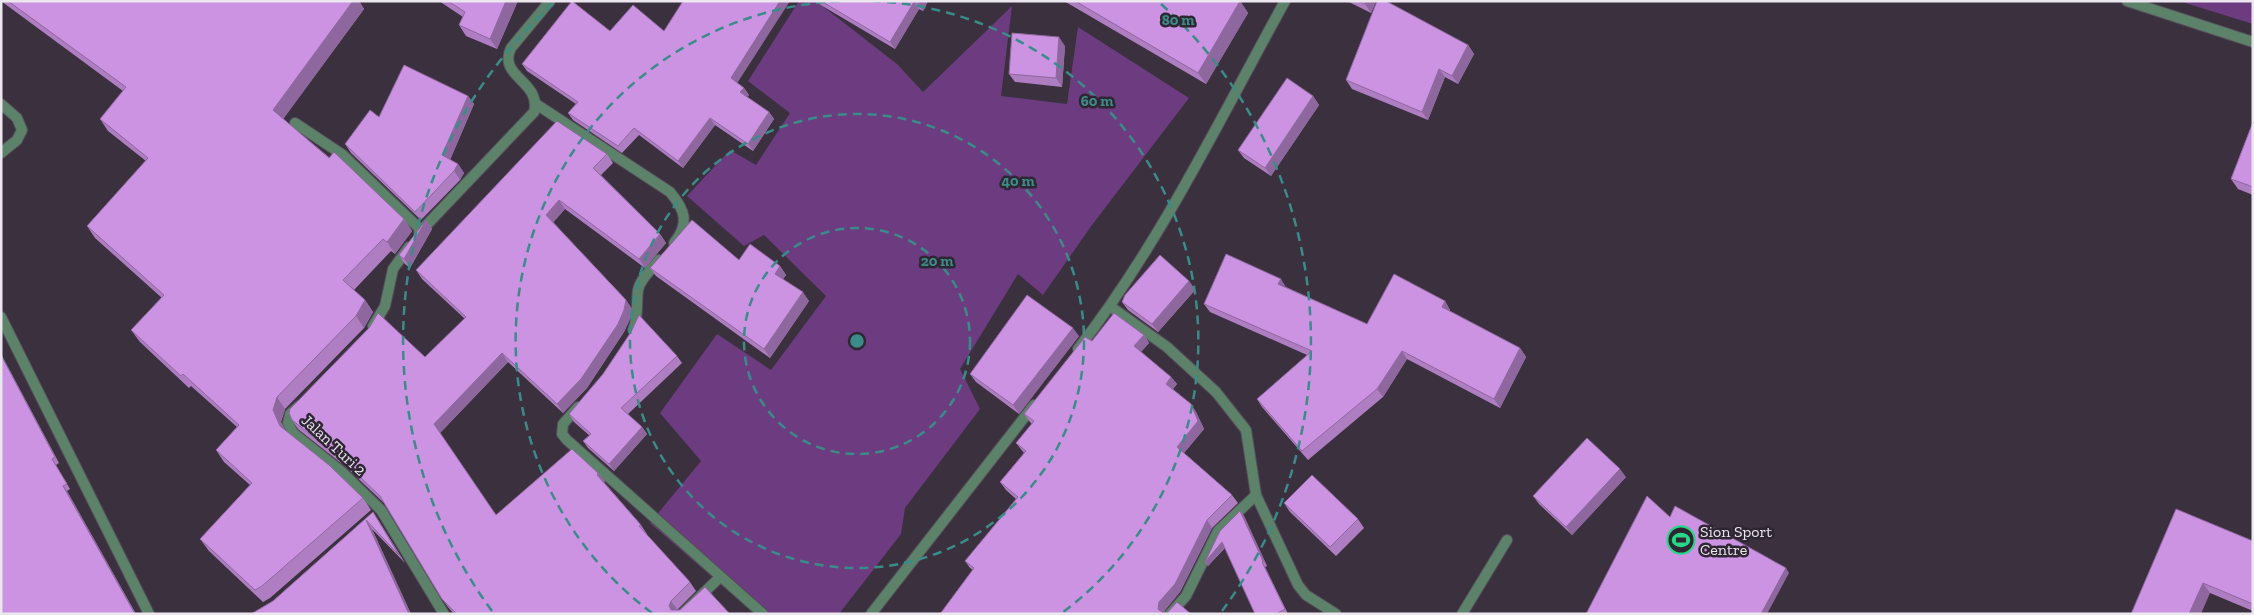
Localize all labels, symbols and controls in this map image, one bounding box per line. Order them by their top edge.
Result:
text: 80 m [1162,11,1194,29]
text: 60 m [1081,92,1113,110]
text: 40 m [1001,172,1035,190]
text: 20 m [921,252,953,270]
centre of rings [848,332,866,350]
street label: Jalan Turi 2 [298,410,370,480]
place label: Sion Sport Centre [1700,522,1772,559]
sports icon: Sion Sport Centre [1666,525,1696,555]

